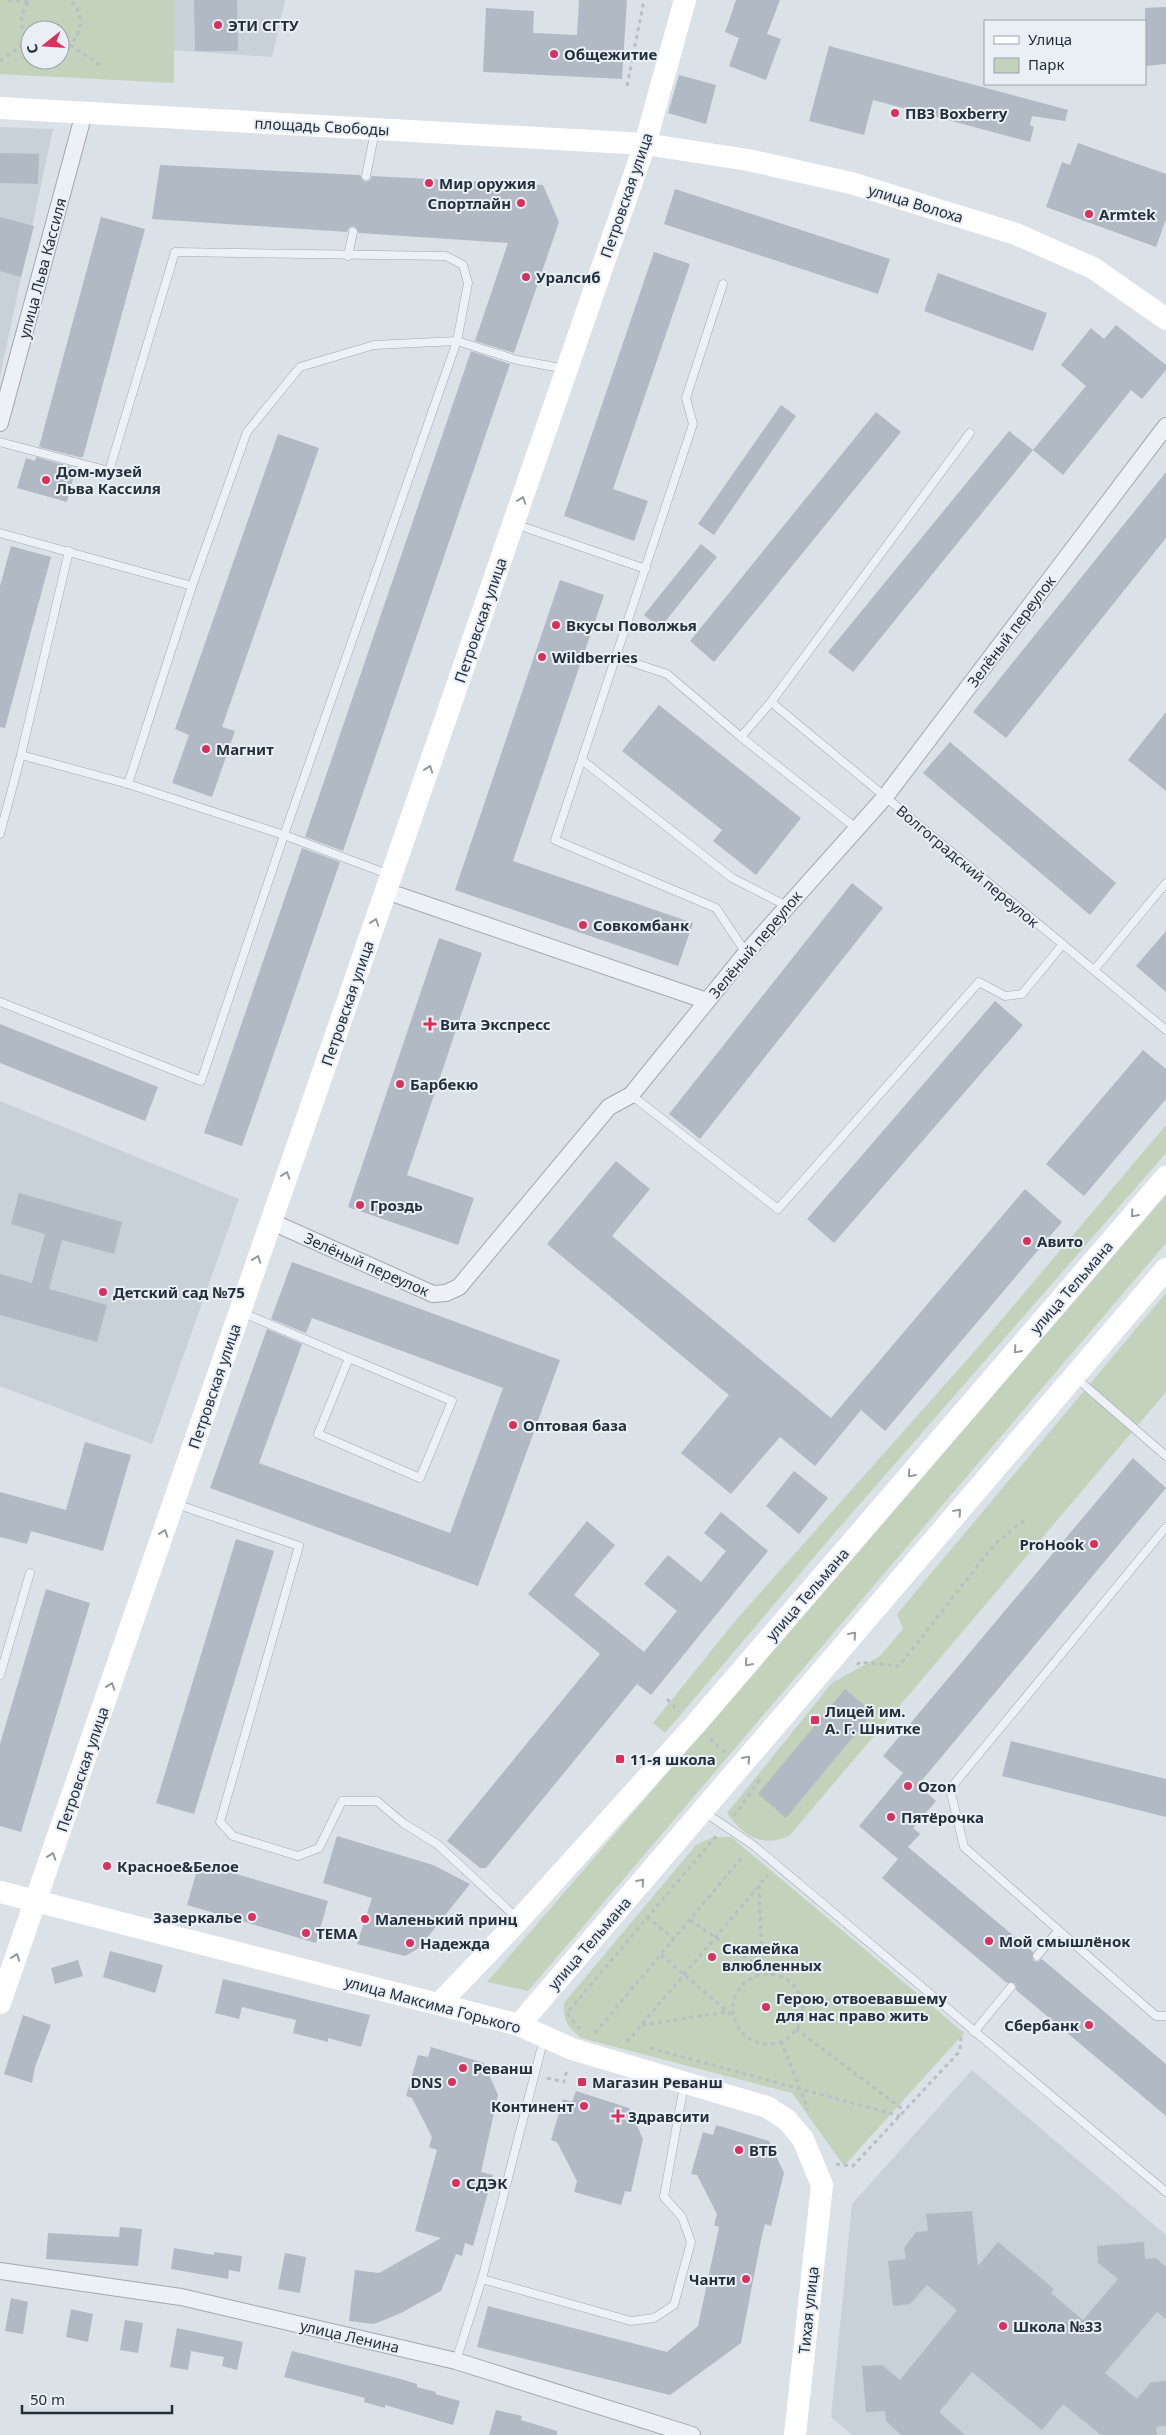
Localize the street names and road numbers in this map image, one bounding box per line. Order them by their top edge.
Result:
street label: площадь Свободы [254,112,390,140]
street label: Петровская улица [595,130,657,260]
street label: улица Волоха [866,179,966,227]
street label: улица Льва Кассиля [14,195,70,341]
street label: Петровская улица [449,555,511,685]
street label: Зелёный переулок [962,571,1060,691]
street label: Волгоградский переулок [892,800,1044,932]
street label: Зелёный переулок [704,886,806,1002]
street label: Петровская улица [316,938,378,1068]
street label: Зелёный переулок [301,1227,433,1301]
street label: улица Тельмана [1025,1236,1117,1338]
street label: Петровская улица [183,1321,245,1451]
street label: улица Тельмана [761,1543,853,1645]
street label: Петровская улица [51,1704,113,1834]
street label: улица Тельмана [543,1892,635,1994]
street label: улица Максима Горького [343,1971,523,2037]
street label: Тихая улица [793,2265,823,2355]
street label: улица Ленина [298,2315,402,2357]

